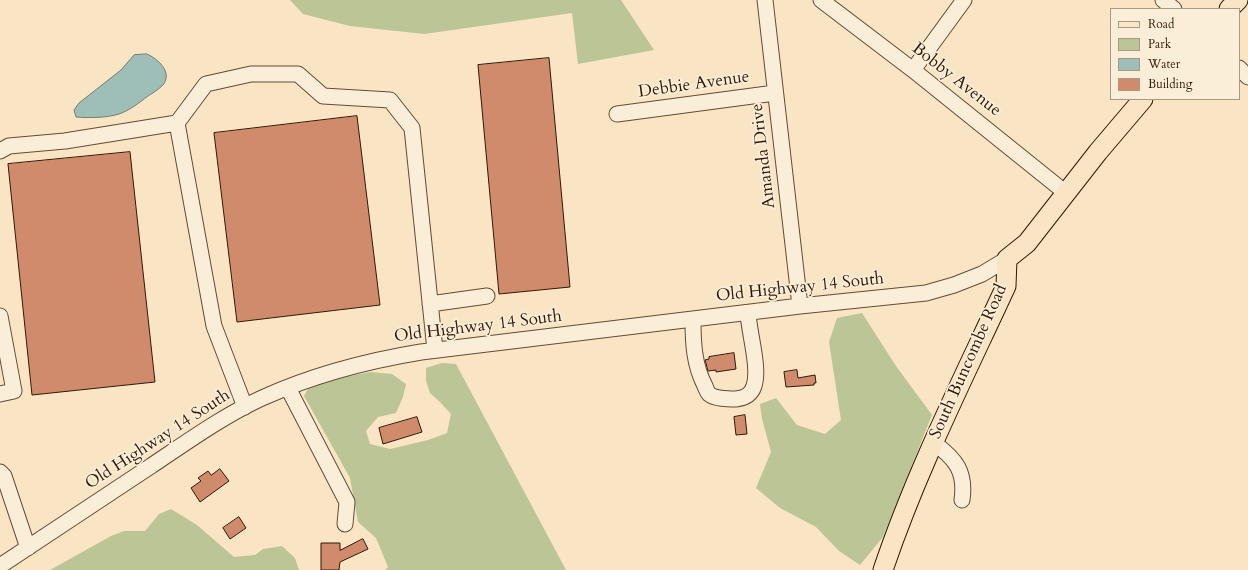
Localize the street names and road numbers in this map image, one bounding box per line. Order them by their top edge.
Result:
street label: Bobby Avenue [907,39,1005,121]
street label: Debbie Avenue [637,67,751,103]
street label: Amanda Drive [747,102,781,210]
street label: Old Highway 14 South [715,269,885,307]
street label: South Buncombe Road [926,282,1012,442]
street label: Old Highway 14 South [393,307,563,347]
street label: Old Highway 14 South [82,385,234,495]

